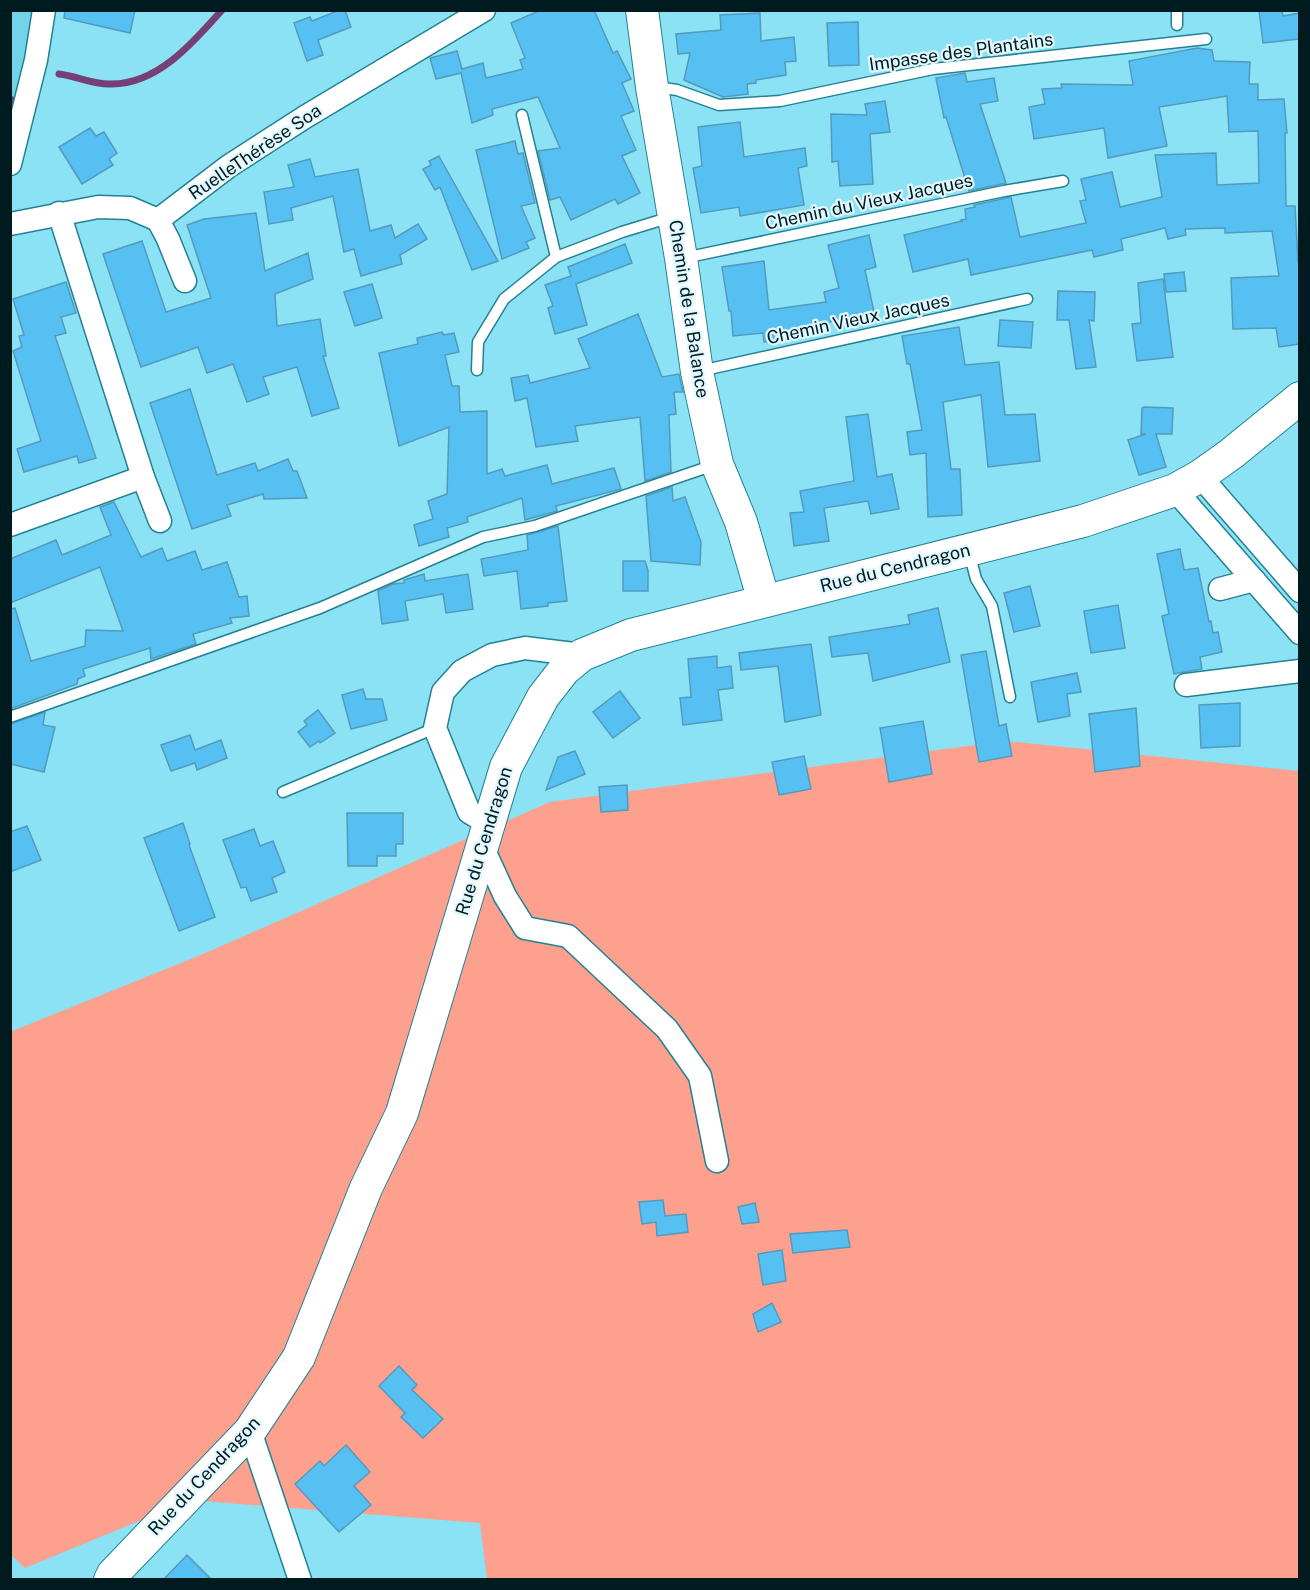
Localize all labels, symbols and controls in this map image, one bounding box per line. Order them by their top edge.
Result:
street label: Impasse des Plantains [868,28,1054,75]
street label: RuelleThérèse Soa [184,99,325,204]
street label: Chemin du Vieux Jacques [763,169,975,234]
street label: Chemin de la Balance [665,218,714,400]
street label: Chemin Vieux Jacques [765,289,951,348]
street label: Rue du Cendragon [818,539,972,596]
street label: Rue du Cendragon [451,764,516,918]
street label: Rue du Cendragon [143,1412,264,1539]

